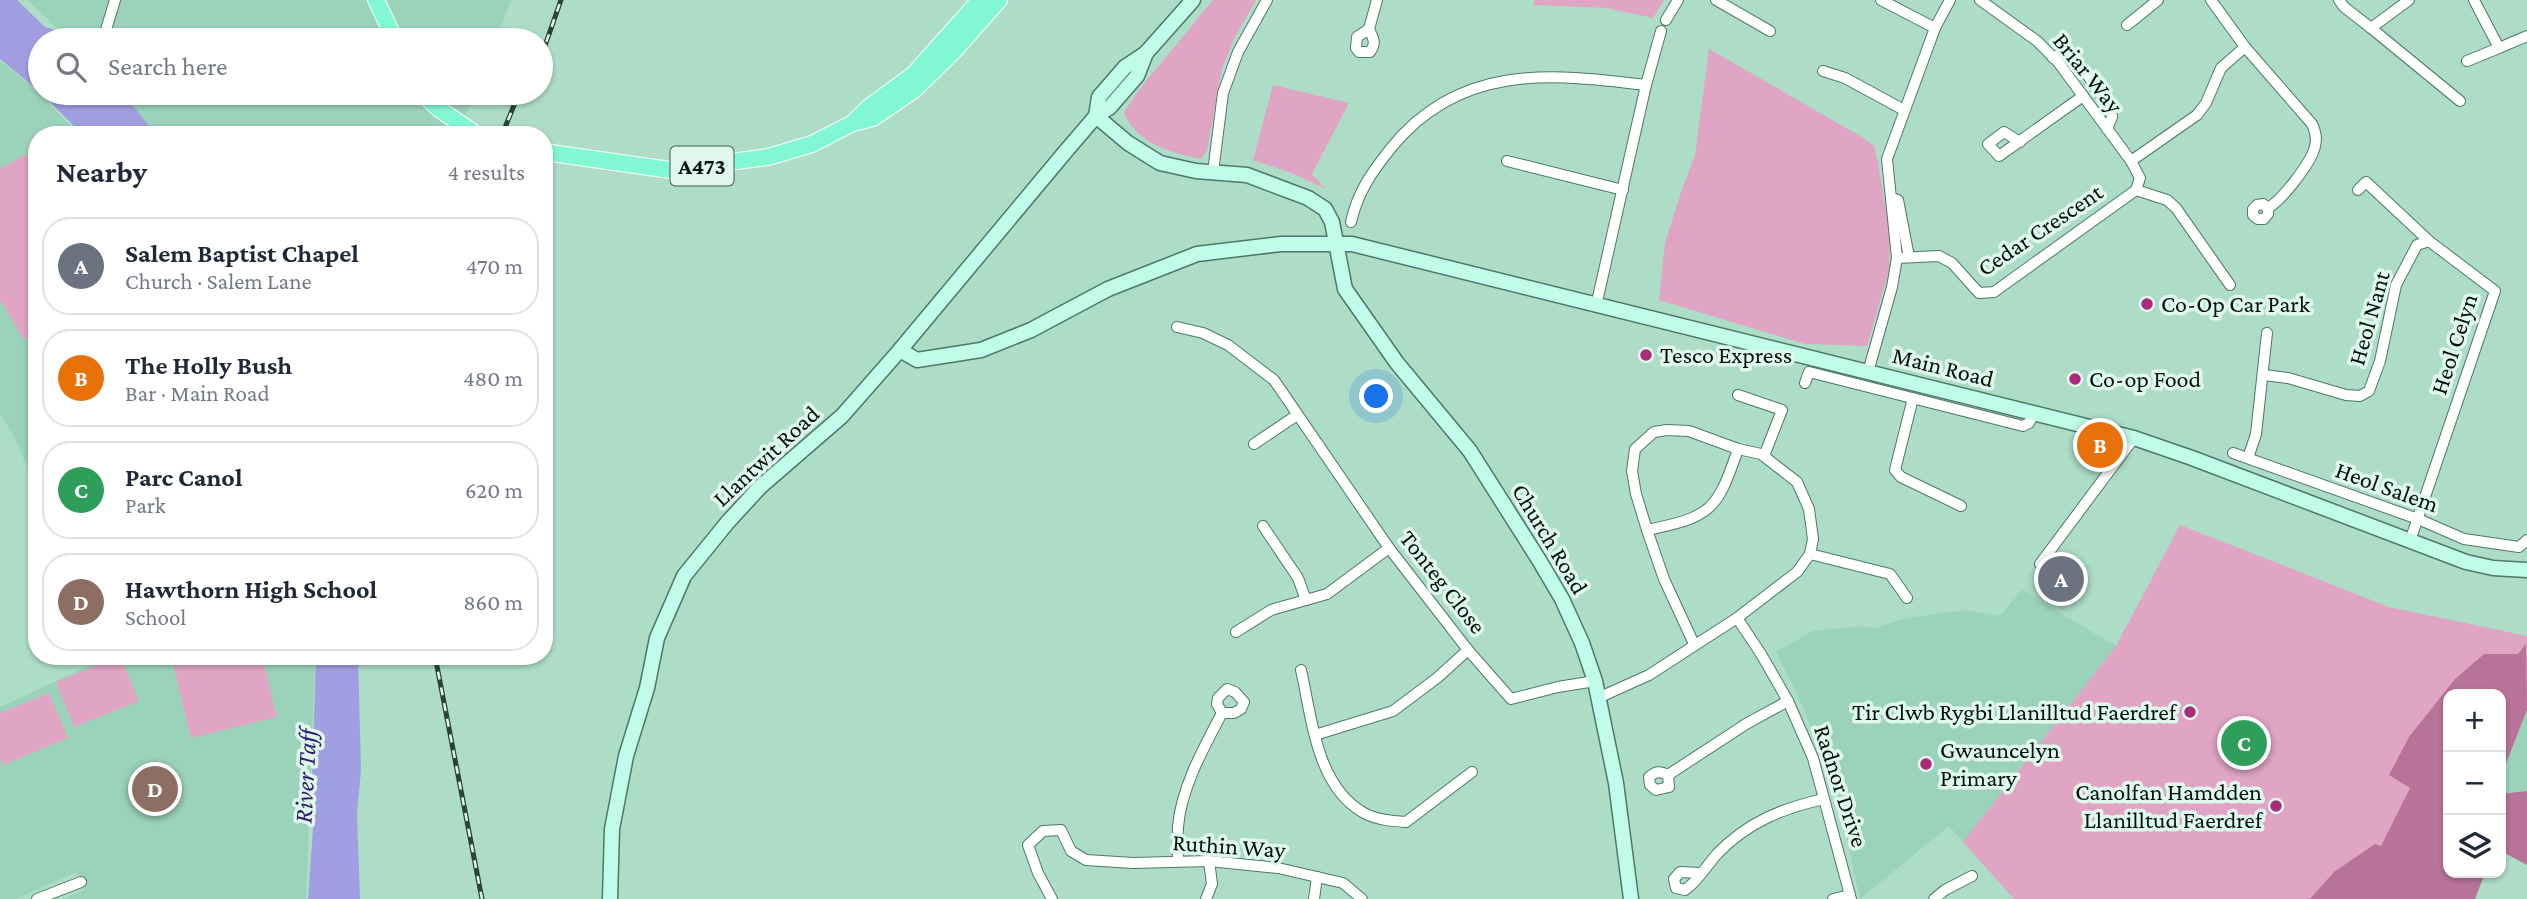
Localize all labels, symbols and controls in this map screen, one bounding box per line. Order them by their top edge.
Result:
street label: Briar Way [2048,27,2129,119]
search box [28,28,553,105]
icon: search [52,48,90,86]
text: Search here [108,52,227,81]
road number: A473 [670,146,734,186]
text: Nearby [56,155,147,188]
text: 4 results [447,159,525,185]
street label: Cedar Crescent [1972,177,2108,281]
text: Salem Baptist Chapel [125,239,359,268]
text: A [74,253,88,279]
text: 470 m [466,253,523,279]
street label: Heol Nant [2342,267,2395,368]
text: Church · Salem Lane [125,268,312,294]
place label: Co-Op Car Park [2161,290,2311,317]
street label: Heol Celyn [2425,290,2482,397]
marker: Co-Op Car Park [2139,296,2155,312]
place label: Tesco Express [1660,341,1792,368]
street label: Main Road [1890,341,1997,392]
marker: Tesco Express [1638,347,1654,363]
text: The Holly Bush [125,351,292,380]
text: B [74,365,88,391]
text: 480 m [463,365,523,391]
place label: Co-op Food [2089,365,2201,392]
marker: Co-op Food [2067,371,2083,387]
your location [1359,379,1393,413]
text: Bar · Main Road [125,380,270,406]
street label: Llantwit Road [707,399,825,512]
pin: B [2077,419,2123,471]
street label: Heol Salem [2332,455,2442,518]
text: Parc Canol [125,463,242,492]
text: C [74,477,88,503]
text: 620 m [465,477,523,503]
street label: Church Road [1507,479,1594,599]
text: Park [125,492,166,518]
street label: Tonteg Close [1395,525,1492,639]
pin: A [2038,553,2084,605]
text: Hawthorn High School [125,575,377,604]
text: D [73,589,89,615]
text: 860 m [463,589,523,615]
text: School [125,604,186,630]
map controls [2443,689,2506,878]
button: + [2443,689,2506,752]
place label: Tir Clwb Rygbi Llanilltud Faerdref [1852,698,2178,725]
marker: Tir Clwb Rygbi Llanilltud Faerdref [2182,704,2198,720]
pin: C [2221,717,2267,769]
street label: Radnor Drive [1809,721,1874,850]
water label: River Taff [289,725,323,824]
place label: Gwauncelyn Primary [1940,736,2060,791]
button: − [2443,752,2506,815]
marker: Gwauncelyn Primary [1918,756,1934,772]
pin: D [132,763,178,815]
place label: Canolfan Hamdden Llanilltud Faerdref [2075,778,2264,833]
marker: Canolfan Hamdden Llanilltud Faerdref [2268,798,2284,814]
button: layers [2443,815,2506,878]
street label: Ruthin Way [1172,828,1287,863]

